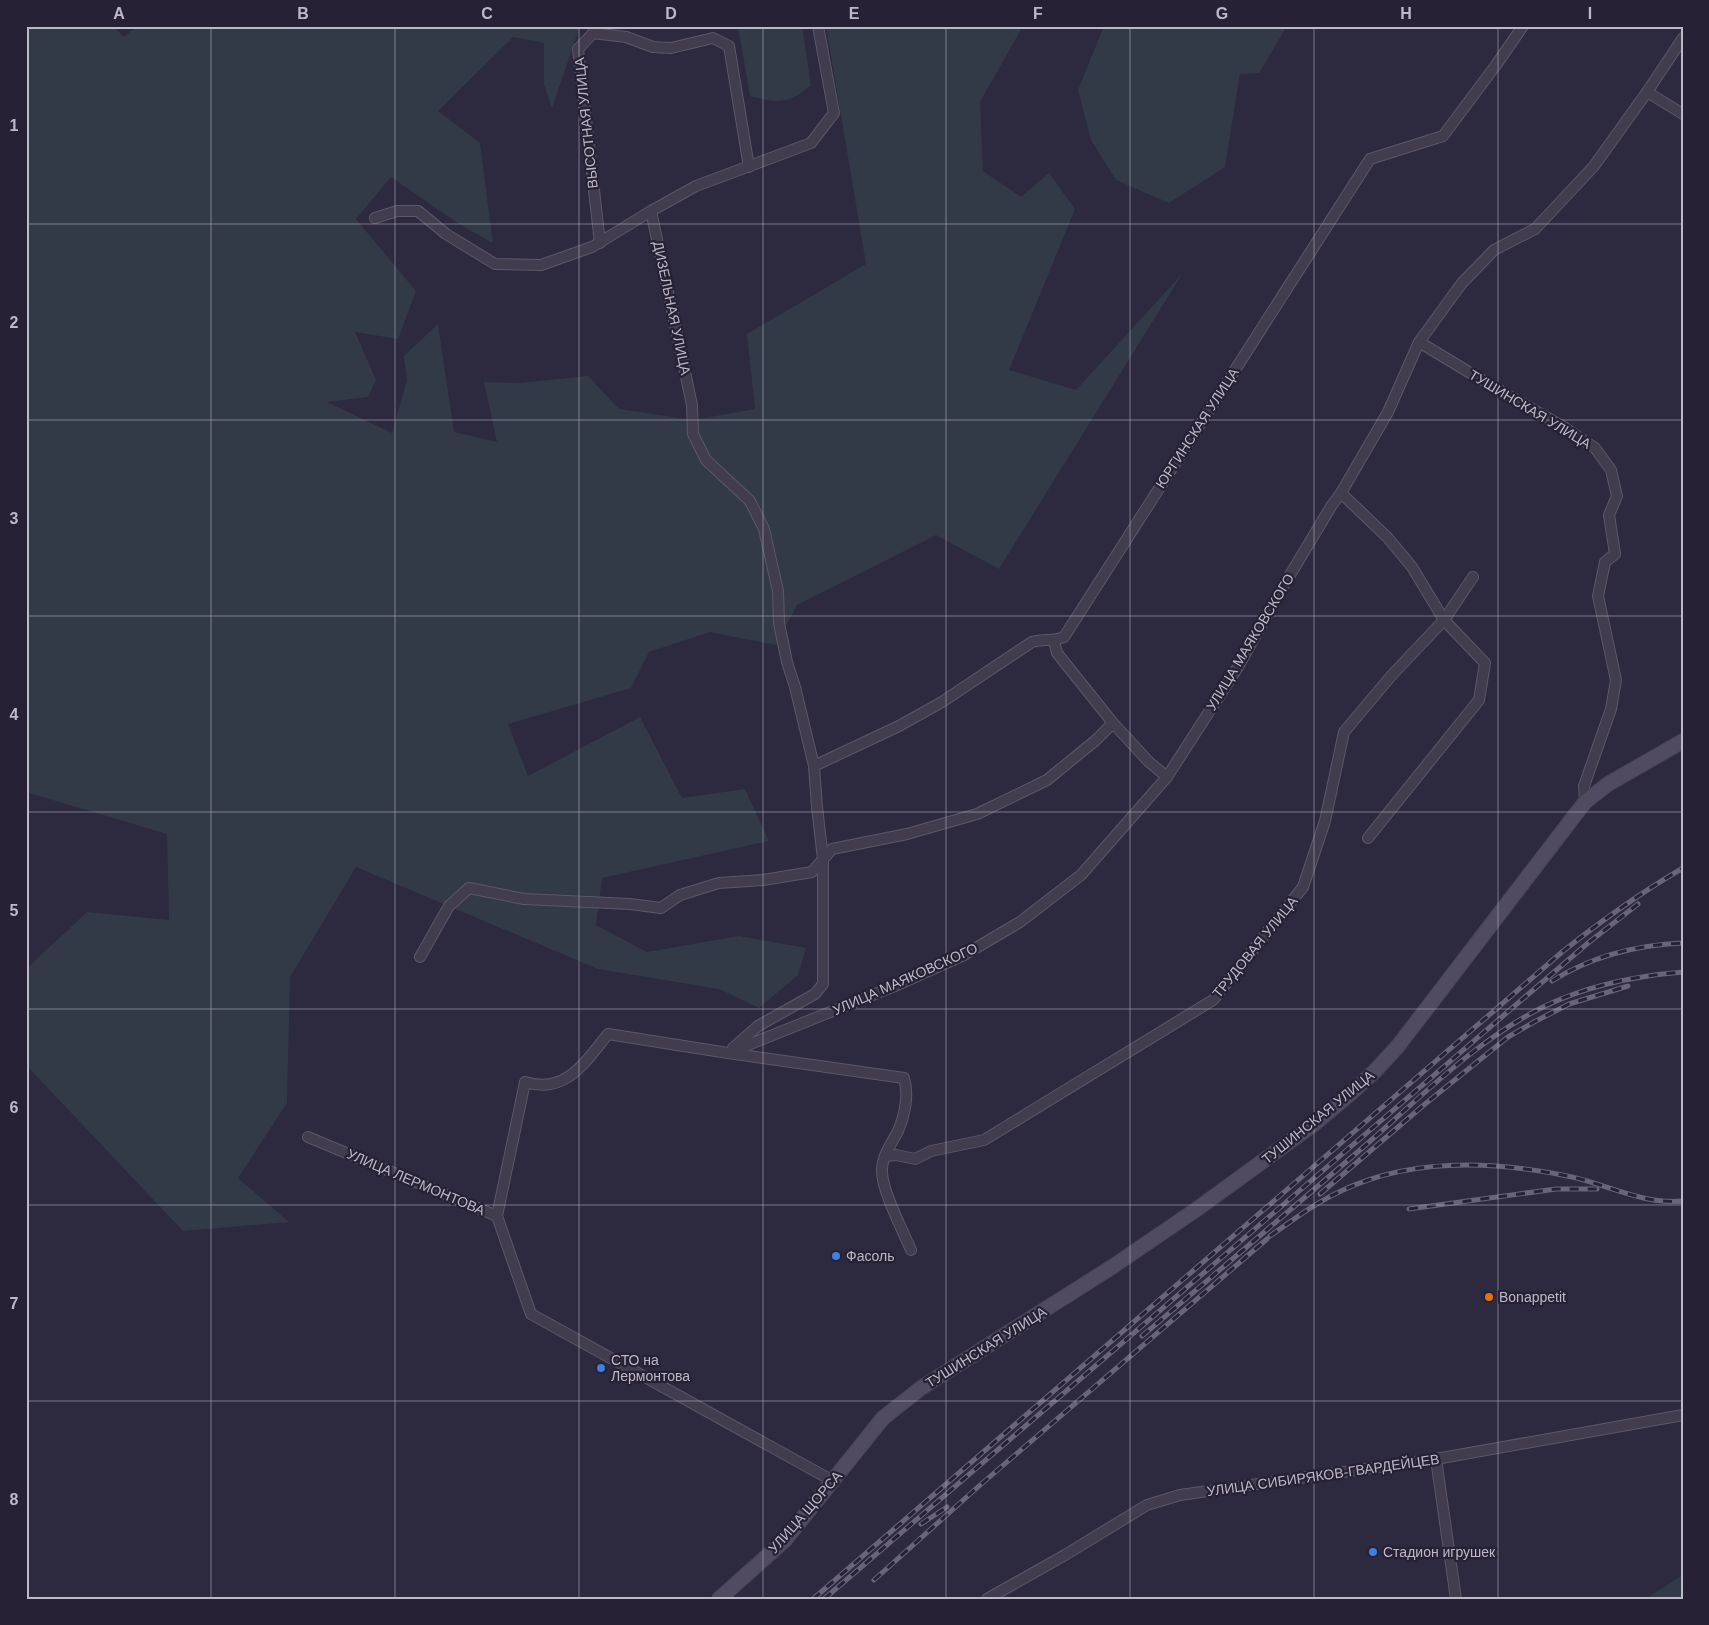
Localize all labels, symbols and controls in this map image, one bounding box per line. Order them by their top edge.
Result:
text: A [113,5,125,22]
text: B [297,5,309,22]
text: C [481,5,493,22]
text: D [665,5,677,22]
text: E [849,5,860,22]
text: F [1033,5,1043,22]
text: G [1216,5,1228,22]
text: H [1400,5,1412,22]
text: I [1588,5,1592,22]
street label: ВЫСОТНАЯ УЛИЦА [571,56,601,189]
text: 1 [10,117,19,134]
street label: ДИЗЕЛЬНАЯ УЛИЦА [650,240,694,377]
text: 2 [10,314,19,331]
street label: ЮРГИНСКАЯ УЛИЦА [1152,364,1242,491]
street label: ТУШИНСКАЯ УЛИЦА [1466,366,1594,452]
text: 3 [10,510,19,527]
street label: УЛИЦА МАЯКОВСКОГО [1203,571,1297,713]
text: 4 [10,706,19,723]
street label: ТРУДОВАЯ УЛИЦА [1209,893,1301,1001]
text: 5 [10,902,19,919]
street label: УЛИЦА МАЯКОВСКОГО [830,940,980,1018]
street label: ТУШИНСКАЯ УЛИЦА [1259,1066,1378,1167]
text: 6 [10,1099,19,1116]
street label: УЛИЦА ЛЕРМОНТОВА [344,1146,488,1219]
place label: Фасоль [846,1248,895,1264]
marker: Фасоль [830,1250,842,1262]
place label: Bonappetit [1499,1289,1566,1305]
marker: Bonappetit [1483,1291,1495,1303]
text: 7 [10,1295,19,1312]
street label: ТУШИНСКАЯ УЛИЦА [923,1303,1050,1391]
place label: СТО на Лермонтова [611,1352,690,1384]
marker: СТО на Лермонтова [595,1362,607,1374]
street label: УЛИЦА СИБИРЯКОВ-ГВАРДЕЙЦЕВ [1205,1450,1440,1499]
street label: УЛИЦА ЩОРСА [765,1467,845,1556]
text: 8 [10,1491,19,1508]
place label: Стадион игрушек [1383,1544,1496,1560]
marker: Стадион игрушек [1367,1546,1379,1558]

